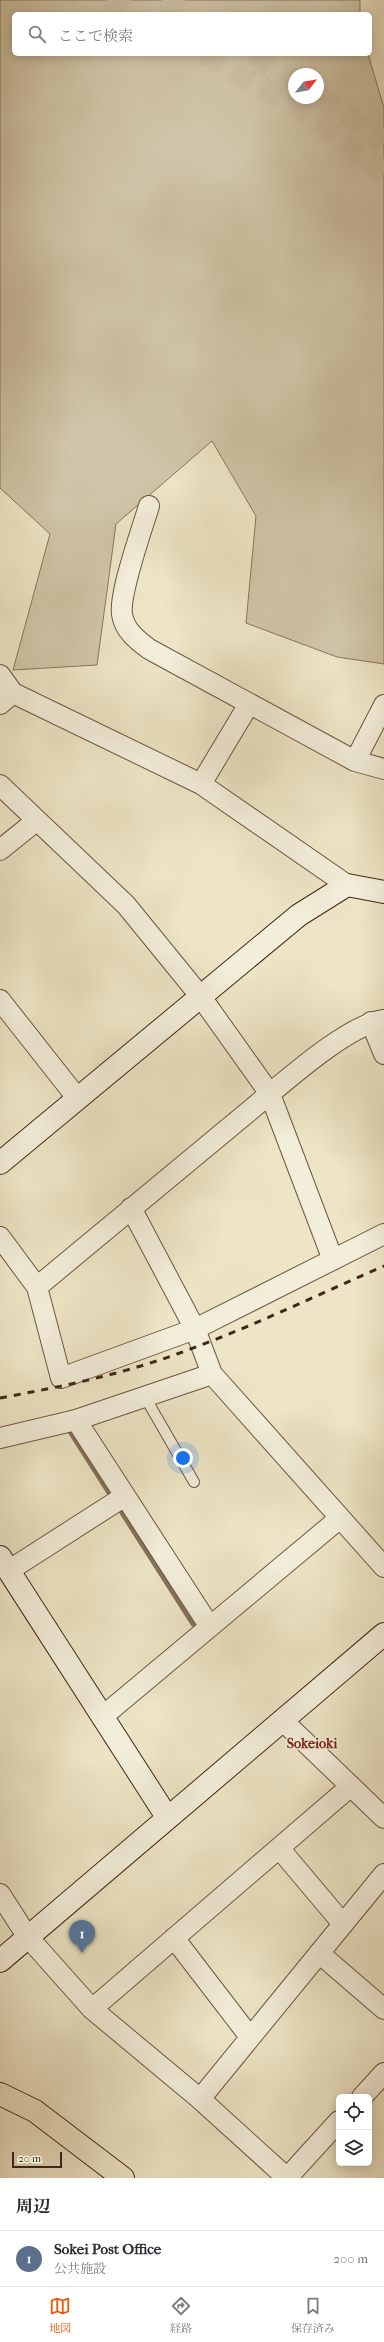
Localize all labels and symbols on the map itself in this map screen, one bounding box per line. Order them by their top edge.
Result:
north arrow [288,68,324,104]
your location [173,1448,193,1468]
district label: Sokeioki [287,1735,338,1752]
pin: 1 [69,1920,95,1953]
scale bar [12,2150,62,2169]

